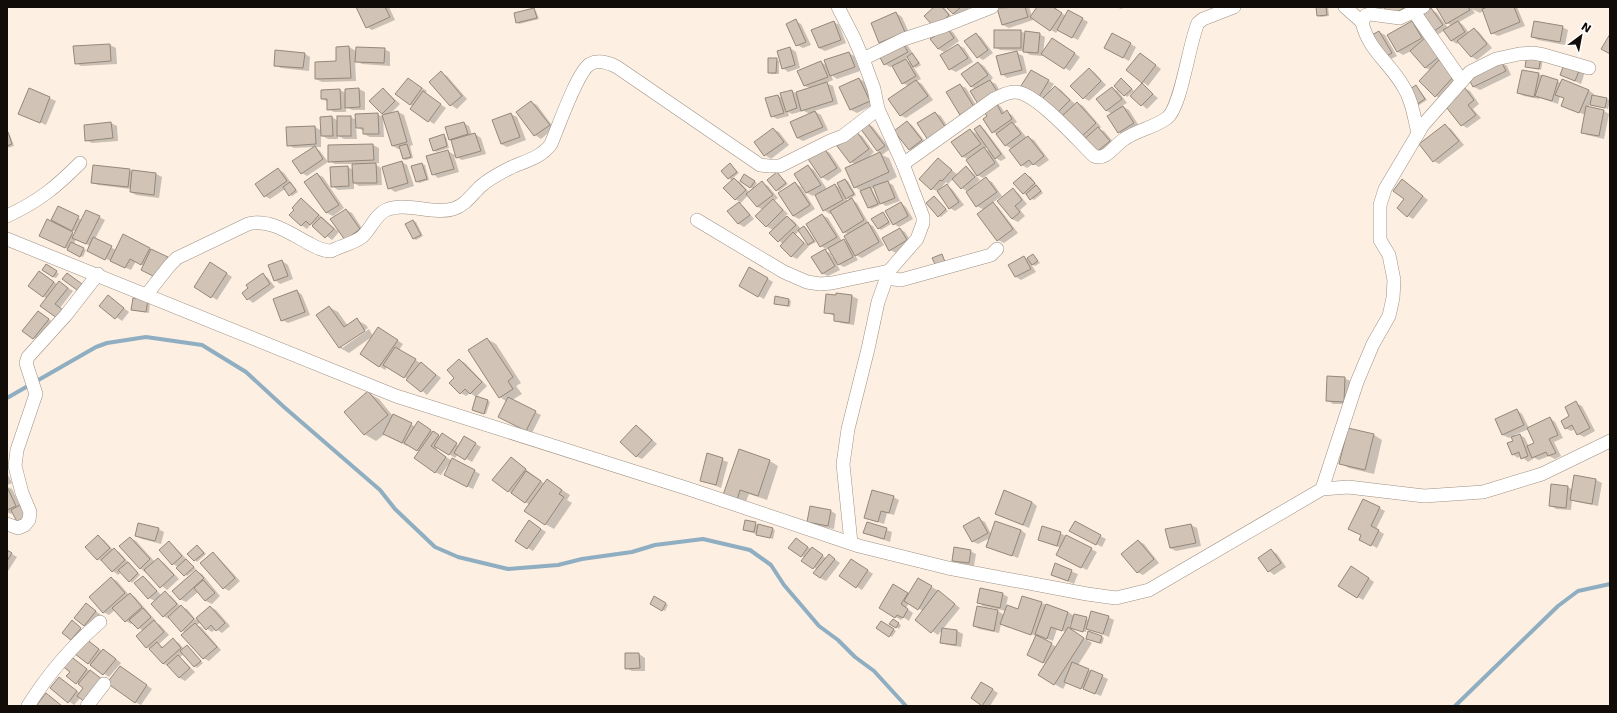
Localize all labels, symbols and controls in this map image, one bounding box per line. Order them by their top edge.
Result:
north arrow [1561,16,1601,56]
text: N [1579,20,1593,36]

